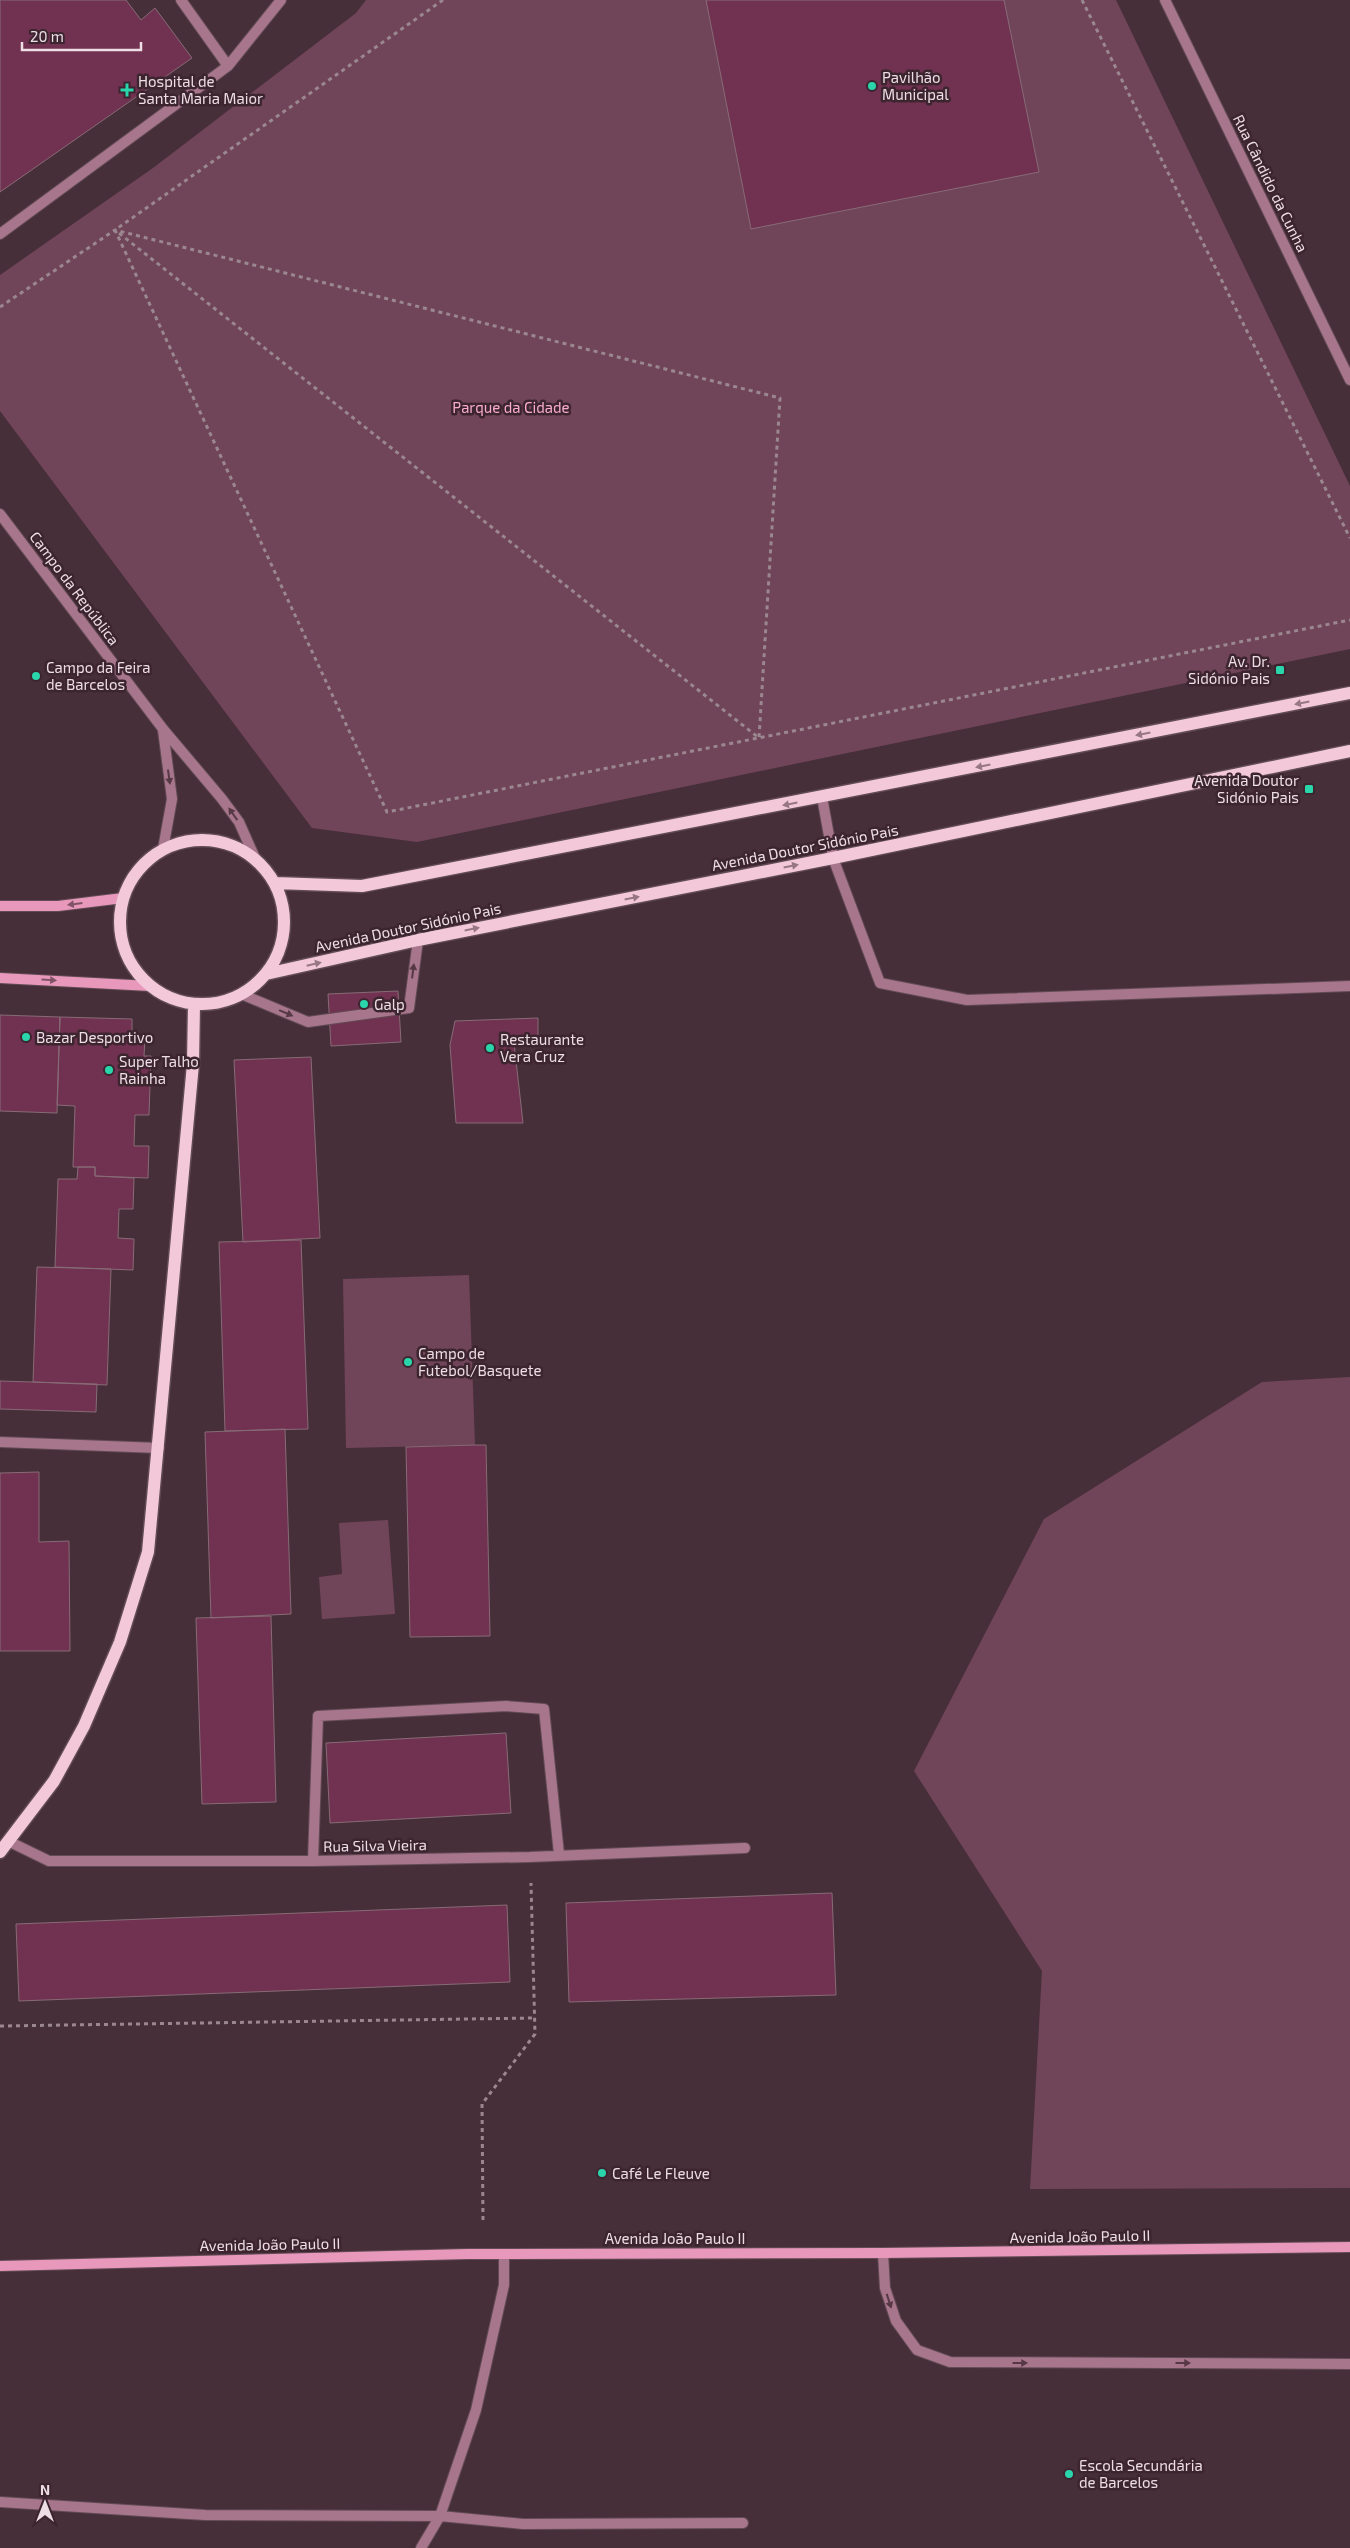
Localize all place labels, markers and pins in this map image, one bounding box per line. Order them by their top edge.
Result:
place label: Pavilhão Municipal [882,68,949,103]
place label: Hospital de Santa Maria Maior [138,72,263,107]
marker: Pavilhão Municipal [866,80,878,92]
marker: Hospital de Santa Maria Maior [120,83,134,97]
place label: Av. Dr. Sidónio Pais [1188,652,1270,687]
place label: Campo da Feira de Barcelos [46,658,151,693]
marker: Av. Dr. Sidónio Pais [1274,664,1286,676]
marker: Campo da Feira de Barcelos [30,670,42,682]
place label: Avenida Doutor Sidónio Pais [1194,771,1299,806]
marker: Avenida Doutor Sidónio Pais [1303,783,1315,795]
place label: Galp [374,995,405,1013]
marker: Galp [358,998,370,1010]
place label: Bazar Desportivo [36,1028,153,1046]
place label: Restaurante Vera Cruz [500,1030,584,1065]
marker: Bazar Desportivo [20,1031,32,1043]
marker: Restaurante Vera Cruz [484,1042,496,1054]
place label: Super Talho Rainha [119,1052,199,1087]
marker: Super Talho Rainha [103,1064,115,1076]
place label: Campo de Futebol/Basquete [418,1344,542,1379]
marker: Campo de Futebol/Basquete [402,1356,414,1368]
place label: Café Le Fleuve [612,2164,710,2182]
marker: Café Le Fleuve [596,2167,608,2179]
place label: Escola Secundária de Barcelos [1079,2456,1203,2491]
marker: Escola Secundária de Barcelos [1063,2468,1075,2480]

